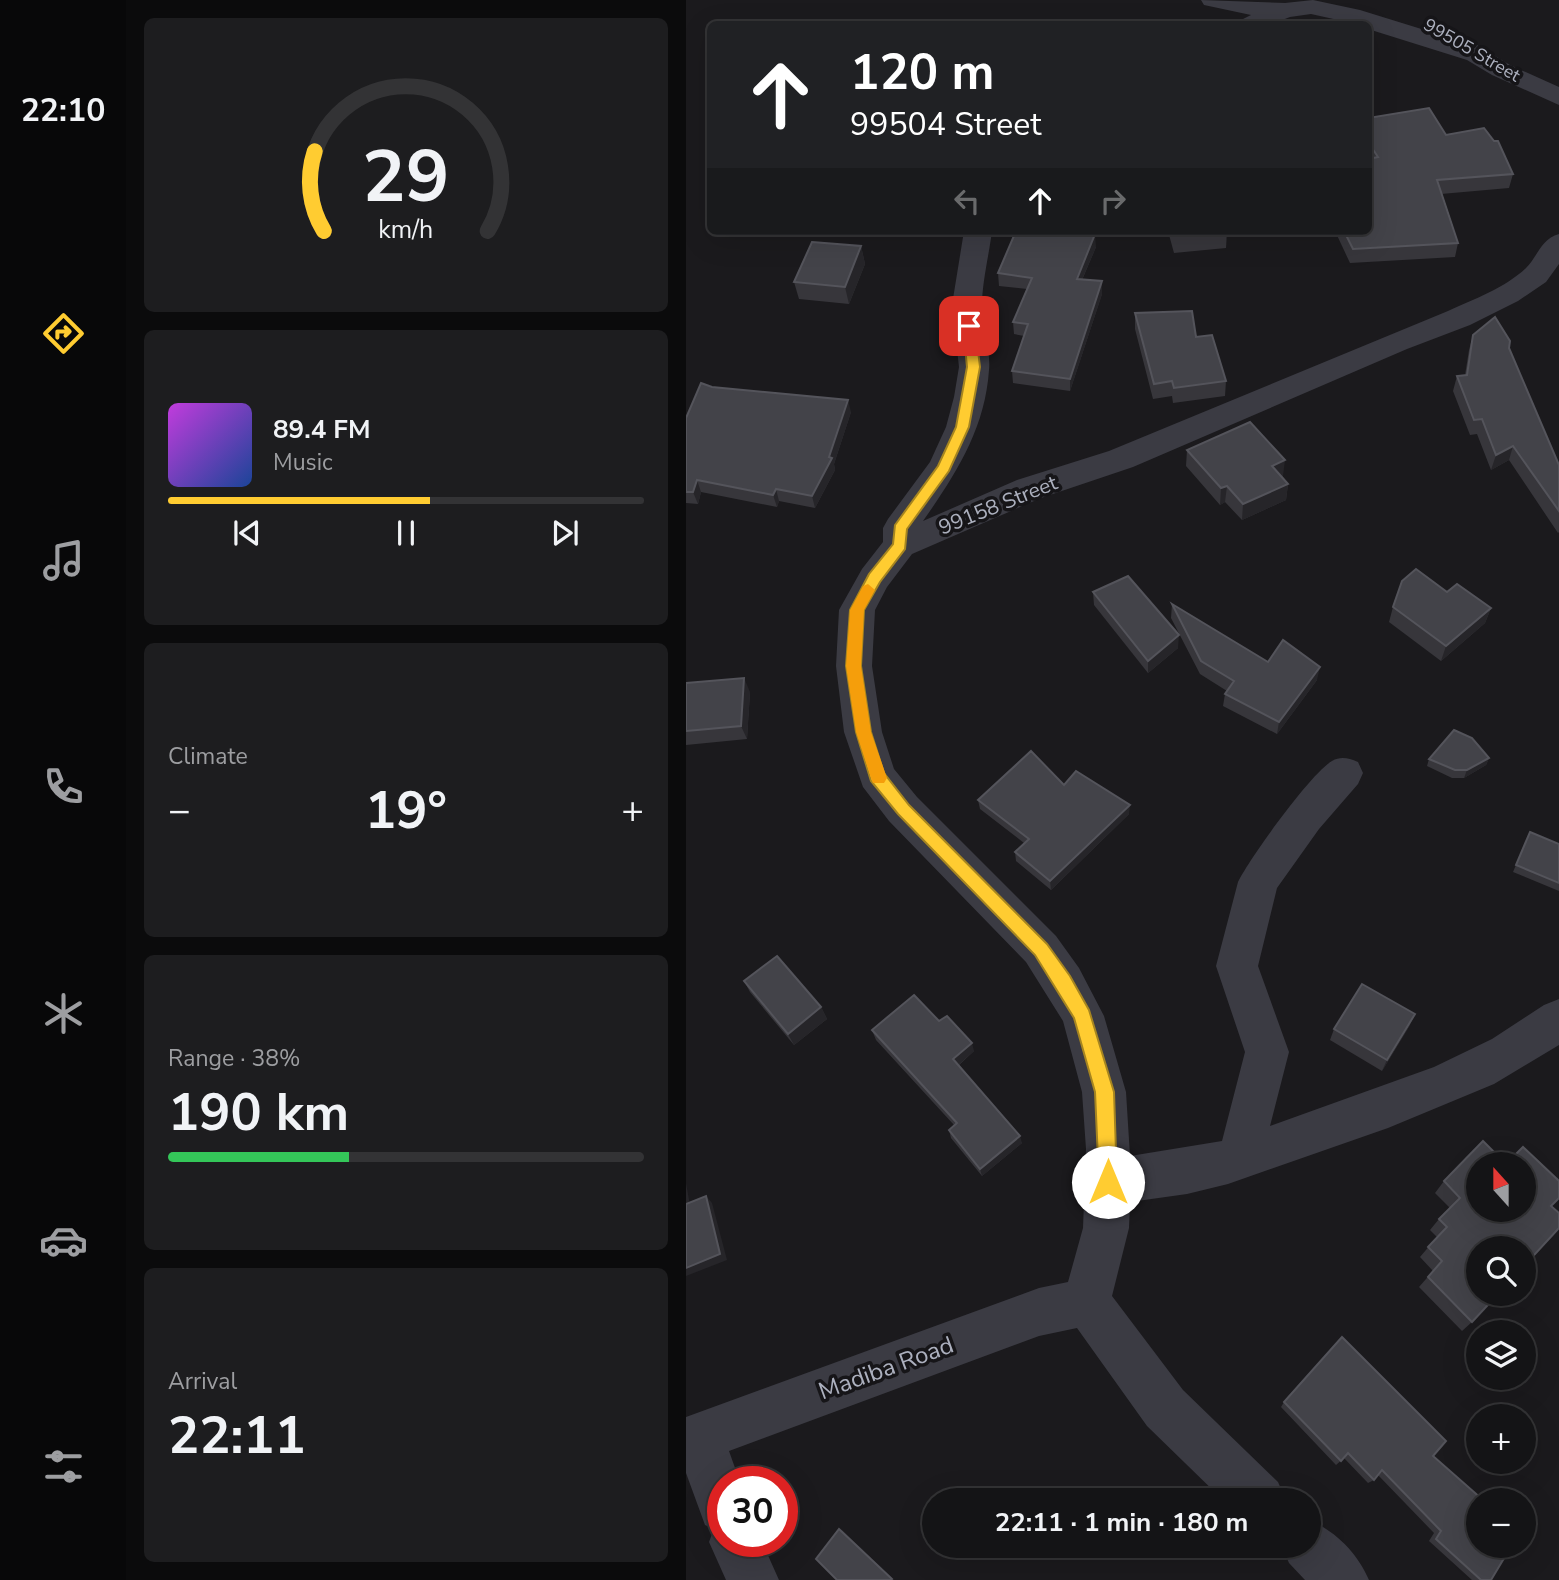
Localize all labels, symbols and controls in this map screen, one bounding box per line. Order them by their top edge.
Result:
street label: 99505 Street [1419,13,1525,88]
text: 120 m [850,39,994,106]
icon: ahead [735,49,826,140]
text: 22:10 [21,89,105,132]
text: 99504 Street [850,103,1042,146]
text: 29 [362,128,450,228]
icon: left [948,182,986,220]
icon: ahead [1021,182,1059,220]
icon: right [1094,182,1132,220]
text: km/h [378,213,434,247]
pin [939,296,999,356]
icon: arrive [950,307,988,345]
icon: directions [39,309,88,358]
text: 89.4 FM [273,412,370,447]
text: Music [273,447,333,478]
street label: 99158 Street [934,468,1062,542]
icon: previous [228,514,266,552]
icon: pause [387,514,425,552]
icon: next [546,514,584,552]
icon: music [39,536,88,585]
text: Climate [168,741,248,772]
icon: phone [39,762,88,811]
text: 19° [365,775,447,846]
text: − [168,785,191,836]
text: + [621,785,644,836]
icon: climate [39,989,88,1038]
text: Range · 38% [168,1043,300,1074]
text: 190 km [168,1077,349,1148]
position arrow [1071,1145,1145,1219]
north arrow [1466,1152,1536,1222]
map controls [1466,1152,1536,1558]
icon: car [39,1216,88,1265]
button: search [1466,1236,1536,1306]
button: layers [1466,1320,1536,1390]
street label: Madiba Road [814,1329,958,1407]
text: Arrival [168,1366,237,1397]
text: 22:11 [168,1400,306,1471]
button: + [1466,1404,1536,1474]
icon: filters [39,1442,88,1491]
speed limit sign: 30 [707,1466,798,1557]
button: − [1466,1488,1536,1558]
text: 22:11 · 1 min · 180 m [995,1505,1248,1540]

